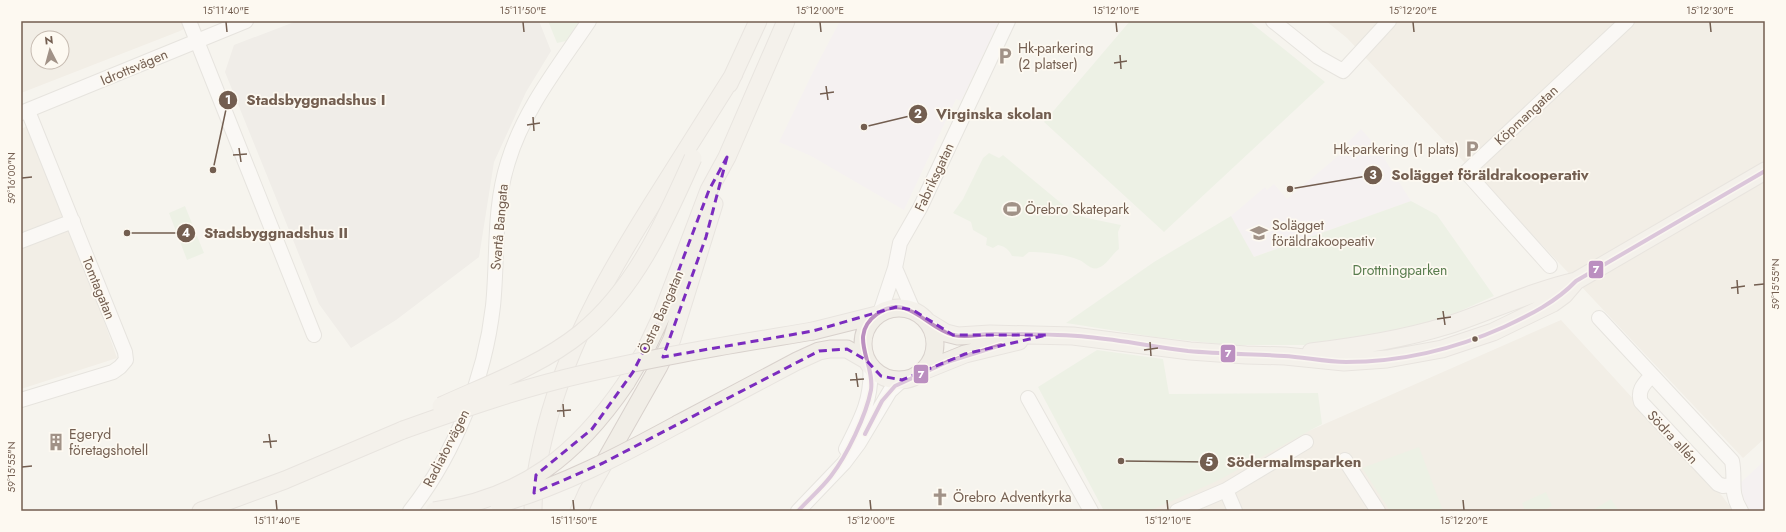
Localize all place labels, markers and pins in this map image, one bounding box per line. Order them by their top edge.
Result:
place label: Hk-parkering (2 platser) [1018,38,1094,74]
parking icon: Hk-parkering (2 platser) [995,46,1015,66]
callout: Stadsbyggnadshus I [218,87,393,114]
callout: Virginska skolan [908,101,1060,128]
place label: Hk-parkering (1 plats) [1333,139,1459,159]
parking icon: Hk-parkering (1 plats) [1462,139,1482,159]
callout: Solägget föräldrakooperativ [1363,161,1596,188]
sports icon: Örebro Skatepark [1002,199,1022,219]
place label: Örebro Skatepark [1025,199,1130,219]
place label: Solägget föräldrakoopeativ [1272,215,1375,251]
callout: Stadsbyggnadshus II [176,220,356,247]
school or university icon: Solägget föräldrakoopeativ [1249,223,1269,243]
unlabelled marker [1470,334,1480,344]
place label: Egeryd företagshotell [69,424,148,460]
building icon: Egeryd företagshotell [46,432,66,452]
callout: Södermalmsparken [1199,448,1370,475]
church icon: Örebro Adventkyrka [930,487,950,507]
place label: Örebro Adventkyrka [953,487,1072,507]

